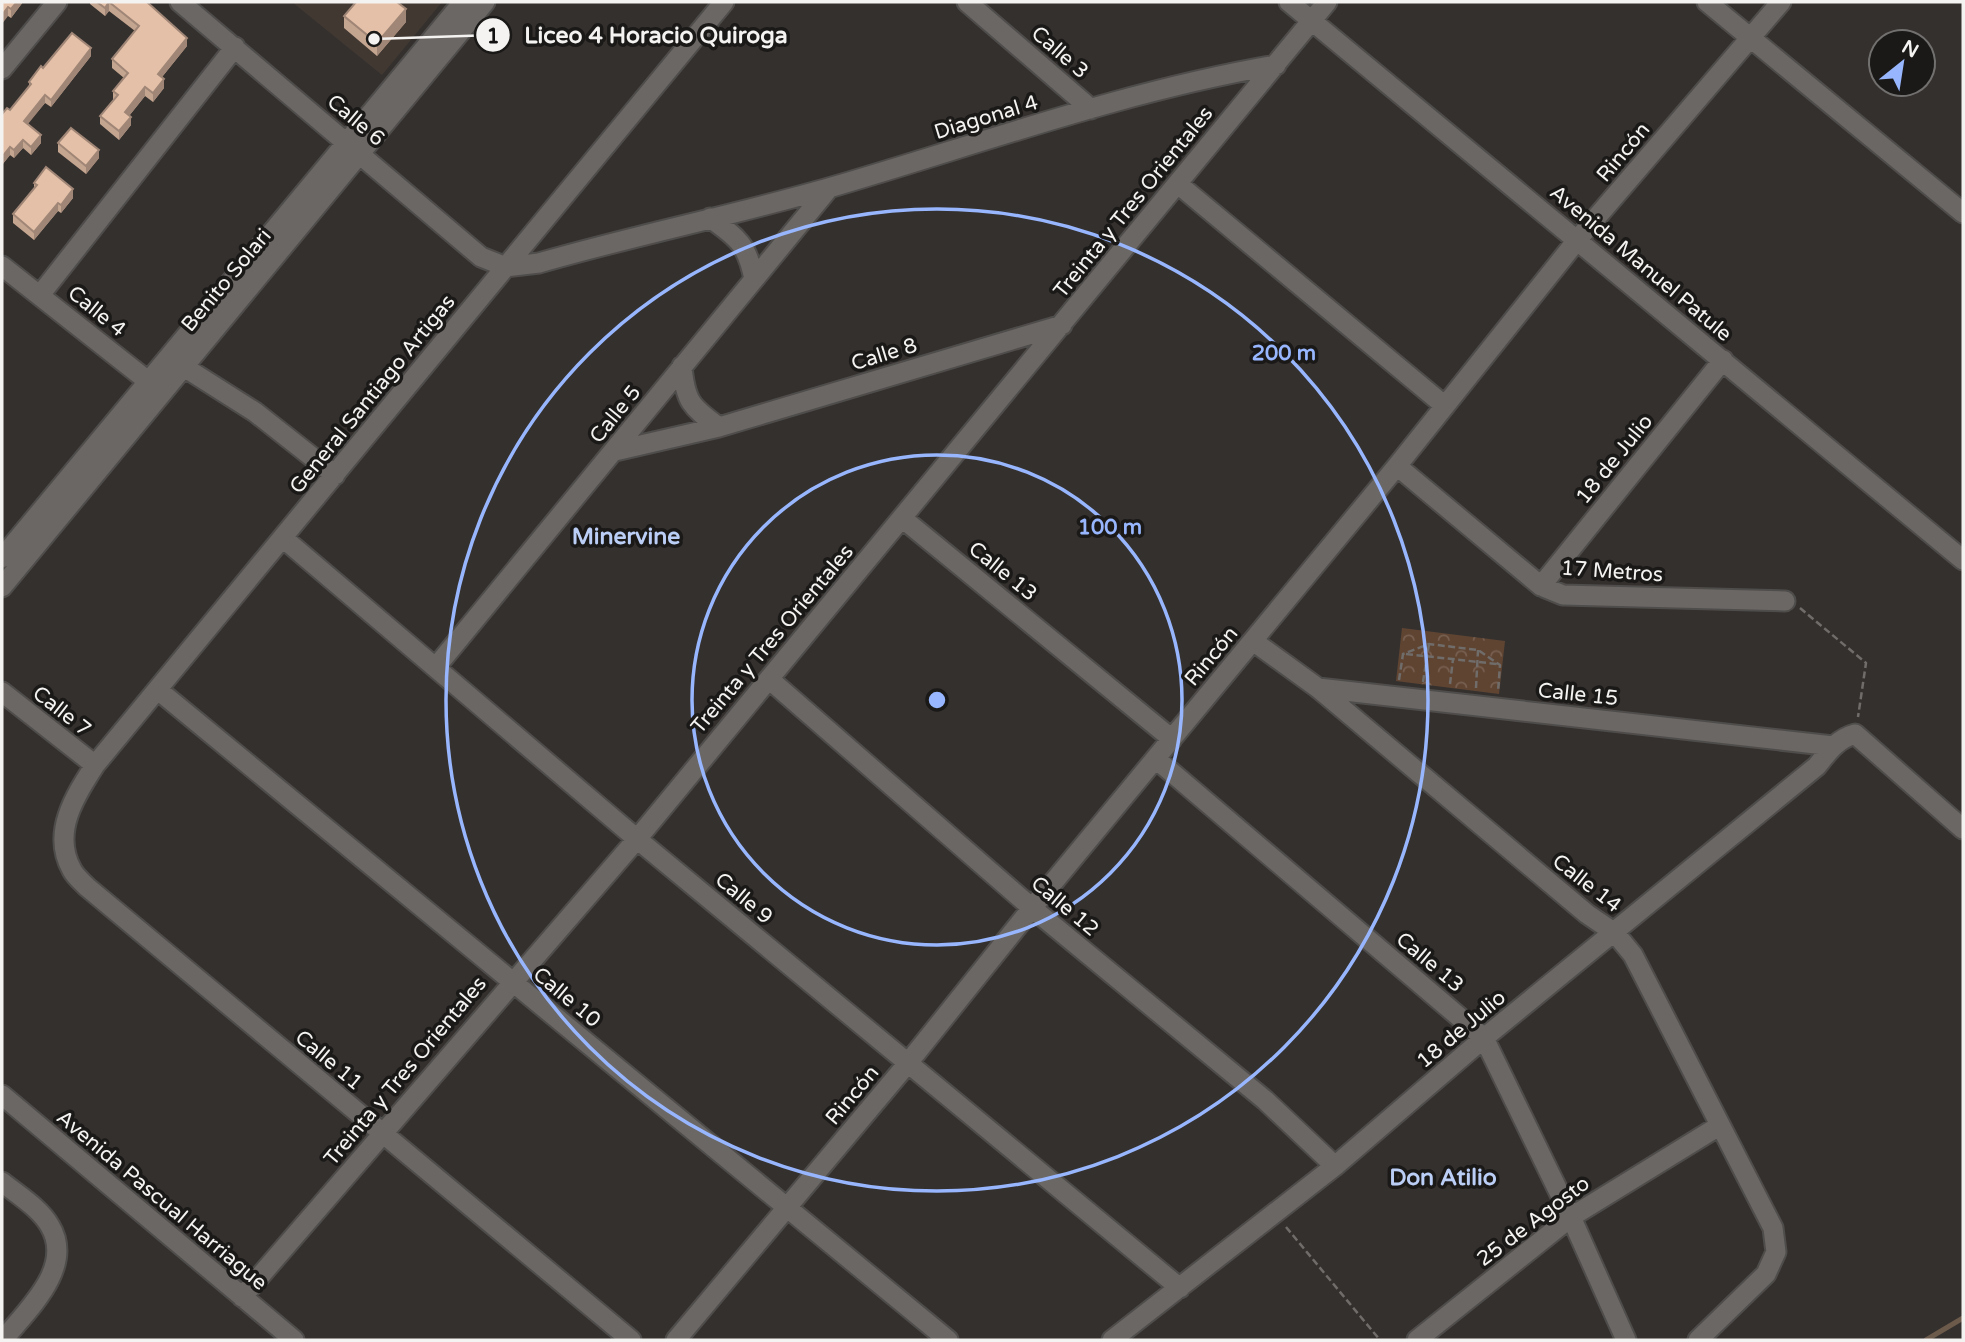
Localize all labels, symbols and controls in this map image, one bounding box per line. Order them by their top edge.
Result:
callout: Liceo 4 Horacio Quiroga [475,13,802,57]
street label: Calle 3 [1026,21,1093,84]
text: Liceo 4 Horacio Quiroga [524,22,788,50]
text: 1 [486,24,500,49]
north arrow [1867,28,1937,98]
text: N [1898,36,1922,62]
street label: Calle 6 [322,89,390,152]
street label: Diagonal 4 [931,90,1041,145]
street label: Treinta y Tres Orientales [1048,102,1218,303]
street label: Rincón [1591,118,1655,187]
street label: Avenida Manuel Patule [1545,180,1737,347]
street label: Benito Solari [176,224,277,337]
street label: Calle 4 [63,280,131,342]
street label: General Santiago Artigas [284,290,460,499]
street label: Calle 8 [848,333,920,376]
text: 200 m [1252,341,1316,366]
street label: Calle 5 [584,380,646,448]
street label: 18 de Julio [1571,409,1658,509]
text: 100 m [1078,515,1142,540]
district label: Minervine [572,523,680,551]
street label: Calle 13 [964,536,1042,606]
street label: Treinta y Tres Orientales [686,540,859,739]
street label: 17 Metros [1560,555,1664,588]
street label: Rincón [1179,622,1243,691]
street label: Calle 15 [1537,678,1619,711]
street label: Calle 7 [27,681,96,742]
centre of rings [925,688,949,712]
street label: Calle 14 [1547,849,1626,918]
street label: Calle 9 [710,867,778,930]
street label: Calle 12 [1026,871,1104,942]
street label: Calle 13 [1391,927,1469,998]
street label: Calle 10 [528,962,606,1033]
street label: Treinta y Tres Orientales [319,972,492,1171]
street label: 18 de Julio [1412,985,1511,1074]
street label: Calle 11 [290,1025,368,1096]
street label: Rincón [820,1061,884,1130]
street label: Avenida Pascual Harriague [51,1105,272,1296]
district label: Don Atilio [1389,1164,1497,1192]
street label: 25 de Agosto [1472,1171,1595,1272]

